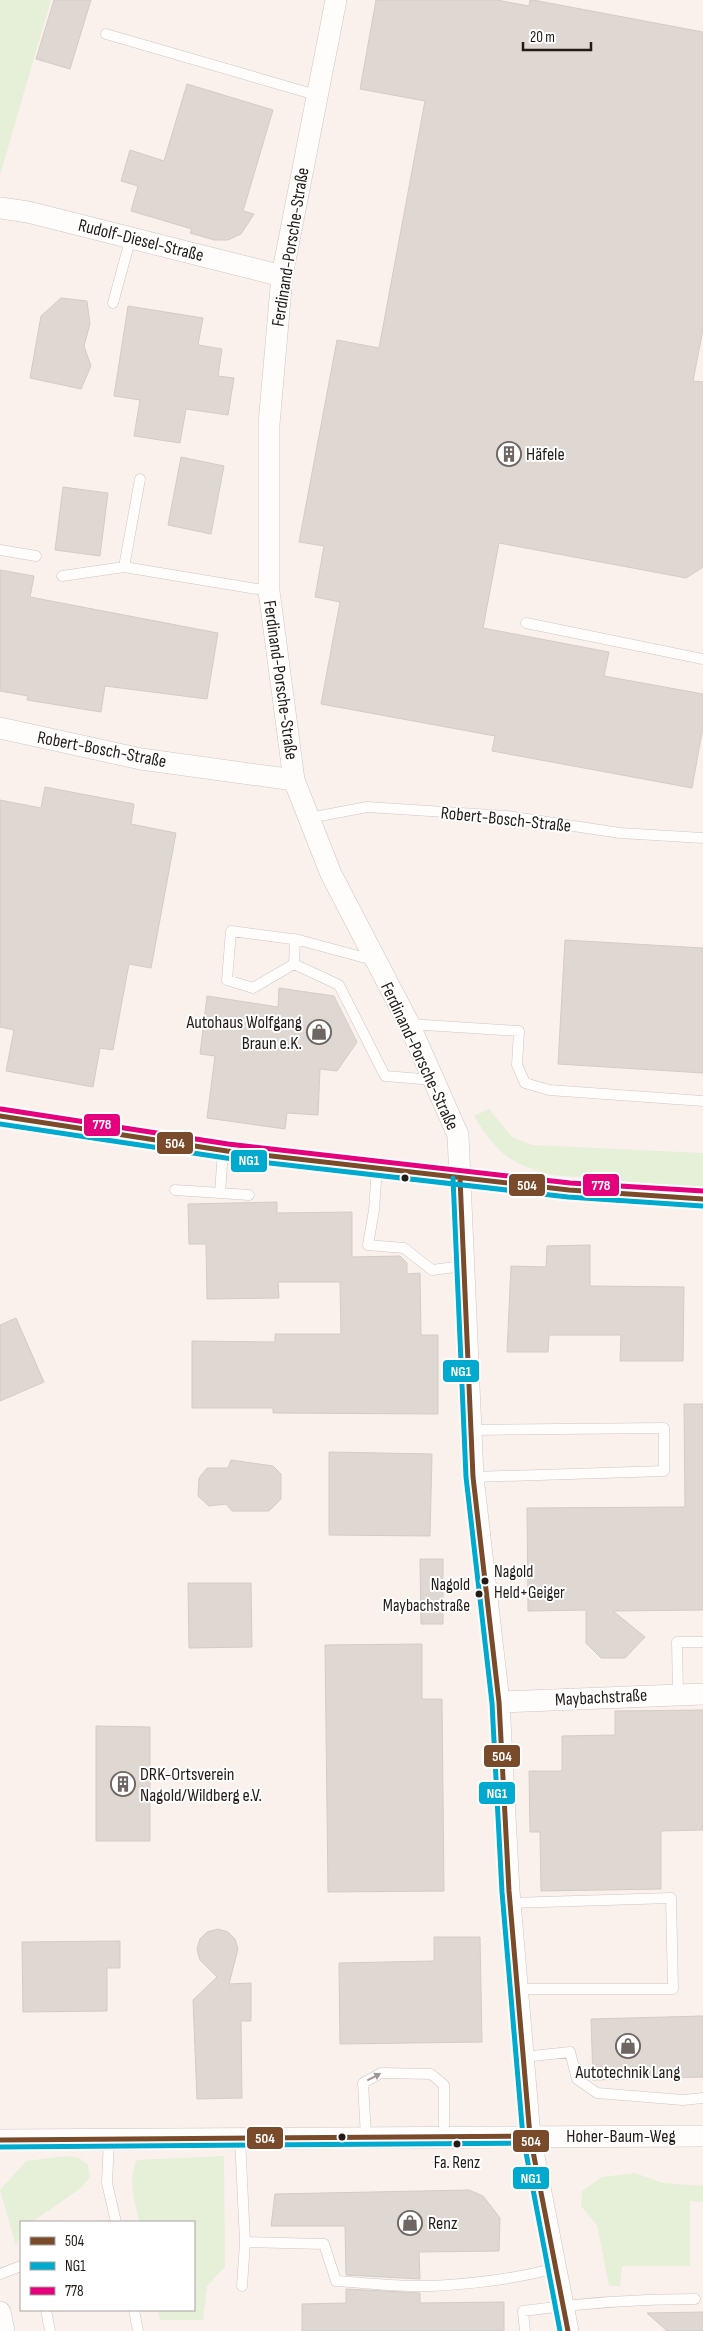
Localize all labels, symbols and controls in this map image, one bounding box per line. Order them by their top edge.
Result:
scale bar [523,20,590,52]
text: 20 m [530,28,555,47]
street label: Ferdinand-Porsche-Straße [268,166,313,328]
street label: Rudolf-Diesel-Straße [76,215,206,266]
building icon: Häfele [496,441,522,467]
place label: Häfele [526,444,565,465]
street label: Ferdinand-Porsche-Straße [259,599,302,761]
street label: Robert-Bosch-Straße [36,727,168,772]
street label: Robert-Bosch-Straße [440,802,572,837]
street label: Ferdinand-Porsche-Straße [376,979,463,1134]
place label: Autohaus Wolfgang Braun e.K. [186,1012,302,1054]
shop icon: Autohaus Wolfgang Braun e.K. [306,1019,332,1045]
line badge: 778 [83,1113,121,1137]
text: 778 [93,1116,112,1133]
line badge: 504 [156,1131,194,1155]
text: 504 [165,1135,185,1152]
line badge: NG1 [230,1149,268,1173]
text: NG1 [239,1152,260,1169]
unlabelled marker [400,1173,410,1183]
line badge: 504 [508,1173,546,1197]
line badge: 778 [582,1173,620,1197]
text: 504 [517,1177,537,1194]
text: 778 [592,1177,611,1194]
line badge: NG1 [442,1359,480,1383]
text: NG1 [451,1363,472,1380]
place label: Nagold Held+Geiger [494,1562,565,1603]
place label: Nagold Maybachstraße [383,1575,470,1616]
marker: Nagold Held+Geiger [480,1576,490,1586]
marker: Nagold Maybachstraße [474,1589,484,1599]
street label: Maybachstraße [554,1685,648,1710]
line badge: 504 [483,1744,521,1768]
text: 504 [492,1748,512,1765]
place label: DRK-Ortsverein Nagold/Wildberg e.V. [140,1764,262,1806]
building icon: DRK-Ortsverein Nagold/Wildberg e.V. [110,1771,136,1797]
line badge: NG1 [478,1781,516,1805]
text: NG1 [487,1785,508,1802]
shop icon: Autotechnik Lang [615,2033,641,2059]
place label: Autotechnik Lang [575,2062,680,2083]
one-way arrow [366,2073,381,2081]
line badge: 504 [246,2126,284,2150]
street label: Hoher-Baum-Weg [566,2126,676,2147]
line badge: 504 [512,2129,550,2153]
text: 504 [255,2130,275,2147]
unlabelled marker [337,2132,347,2142]
text: 504 [521,2133,541,2150]
marker: Fa. Renz [452,2139,462,2149]
place label: Fa. Renz [434,2153,480,2173]
line badge: NG1 [512,2166,550,2190]
text: NG1 [521,2170,542,2187]
shop icon: Renz [397,2210,423,2236]
place label: Renz [428,2213,458,2234]
legend [20,2221,195,2311]
text: 504 [65,2232,84,2251]
text: NG1 [65,2257,86,2276]
text: 778 [65,2282,84,2301]

